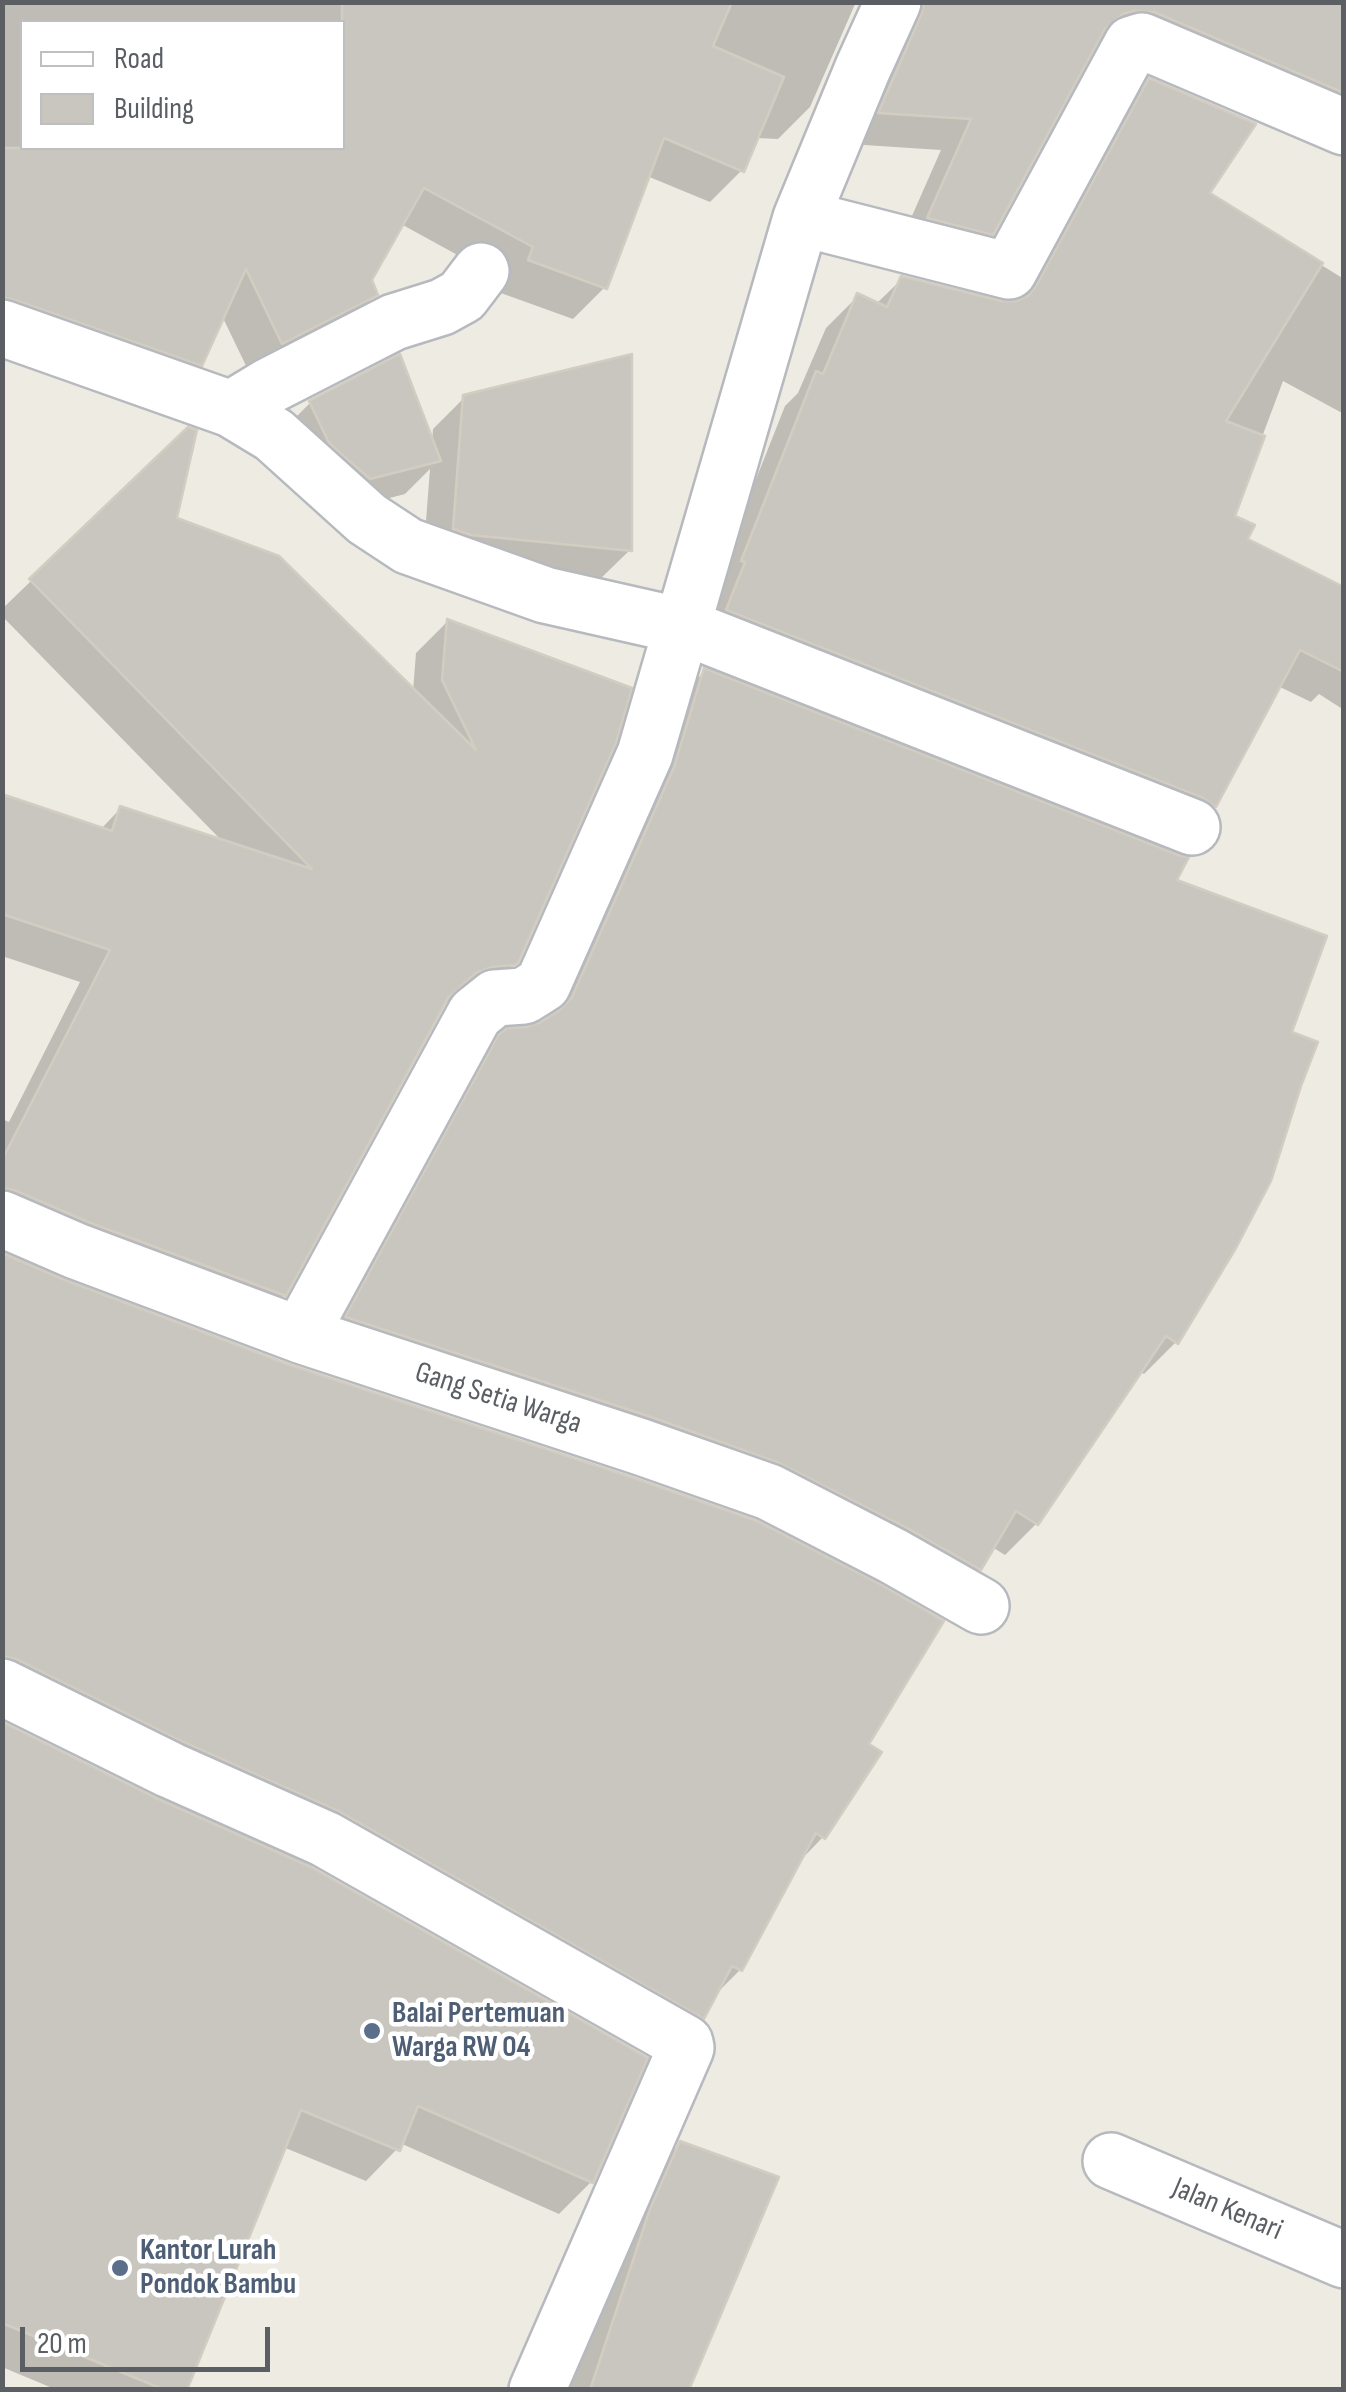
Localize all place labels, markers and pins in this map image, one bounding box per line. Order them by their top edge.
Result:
place label: Balai Pertemuan Warga RW 04 [392,1996,565,2066]
marker: Balai Pertemuan Warga RW 04 [361,2020,383,2042]
place label: Kantor Lurah Pondok Bambu [140,2233,296,2304]
marker: Kantor Lurah Pondok Bambu [109,2257,131,2279]

